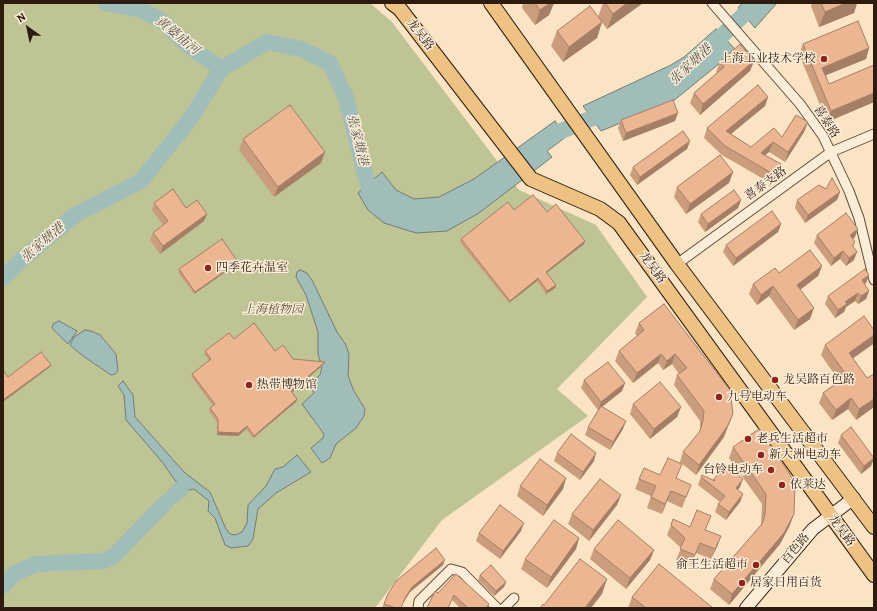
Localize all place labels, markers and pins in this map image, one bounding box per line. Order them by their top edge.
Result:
place label: 上海工业技术学校 [720,52,816,66]
marker: 上海工业技术学校 [819,54,829,64]
place label: 四季花卉温室 [216,261,288,275]
marker: 四季花卉温室 [203,263,213,273]
place label: 龙吴路百色路 [783,373,855,387]
marker: 龙吴路百色路 [770,375,780,385]
place label: 热带博物馆 [257,378,317,392]
marker: 热带博物馆 [244,380,254,390]
place label: 九号电动车 [727,390,787,404]
marker: 九号电动车 [714,392,724,402]
place label: 老兵生活超市 [756,432,828,446]
marker: 老兵生活超市 [743,434,753,444]
place label: 新大洲电动车 [769,448,841,462]
marker: 新大洲电动车 [756,450,766,460]
place label: 台铃电动车 [703,463,763,477]
marker: 台铃电动车 [766,465,776,475]
place label: 依莱达 [790,478,826,492]
marker: 依莱达 [777,480,787,490]
place label: 俞王生活超市 [676,558,748,572]
marker: 俞王生活超市 [751,560,761,570]
place label: 居家日用百货 [750,576,822,590]
marker: 居家日用百货 [737,578,747,588]

